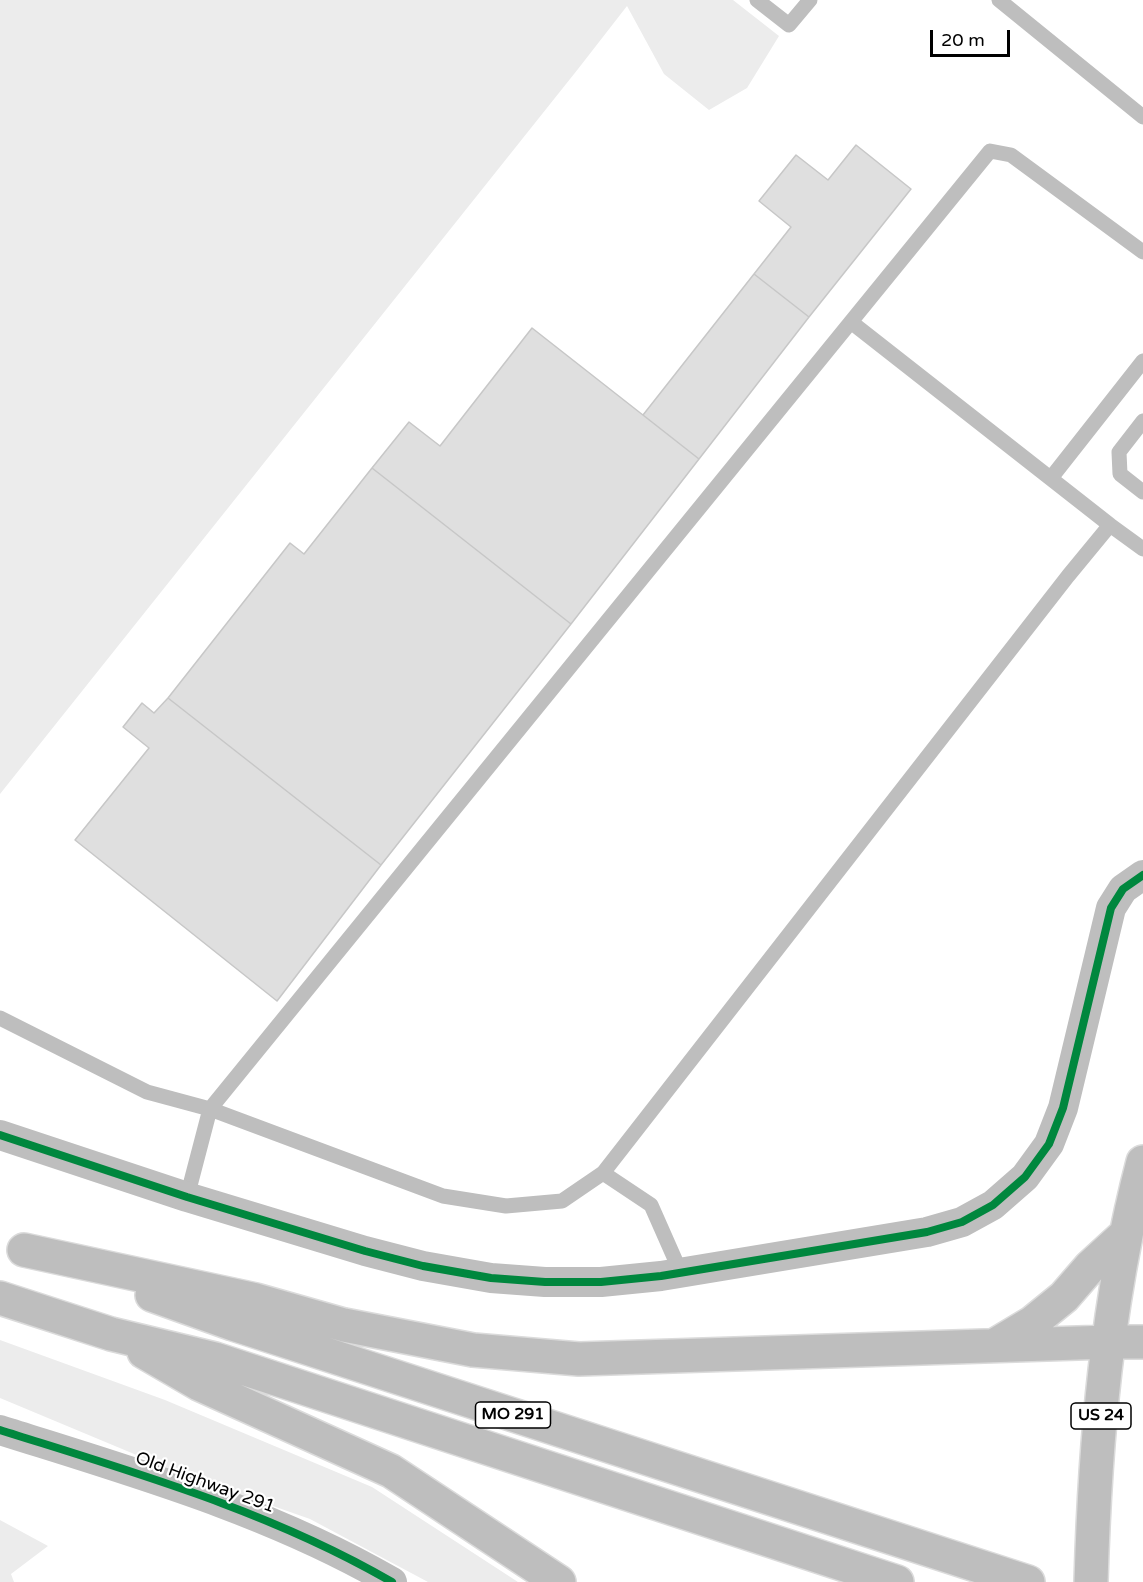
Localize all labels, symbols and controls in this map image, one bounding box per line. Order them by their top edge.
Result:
scale bar [933,18,1012,56]
text: 20 m [941,29,985,51]
road number: MO 291 [476,1402,550,1428]
road number: US 24 [1071,1403,1131,1429]
street label: Old Highway 291 [132,1448,278,1518]

